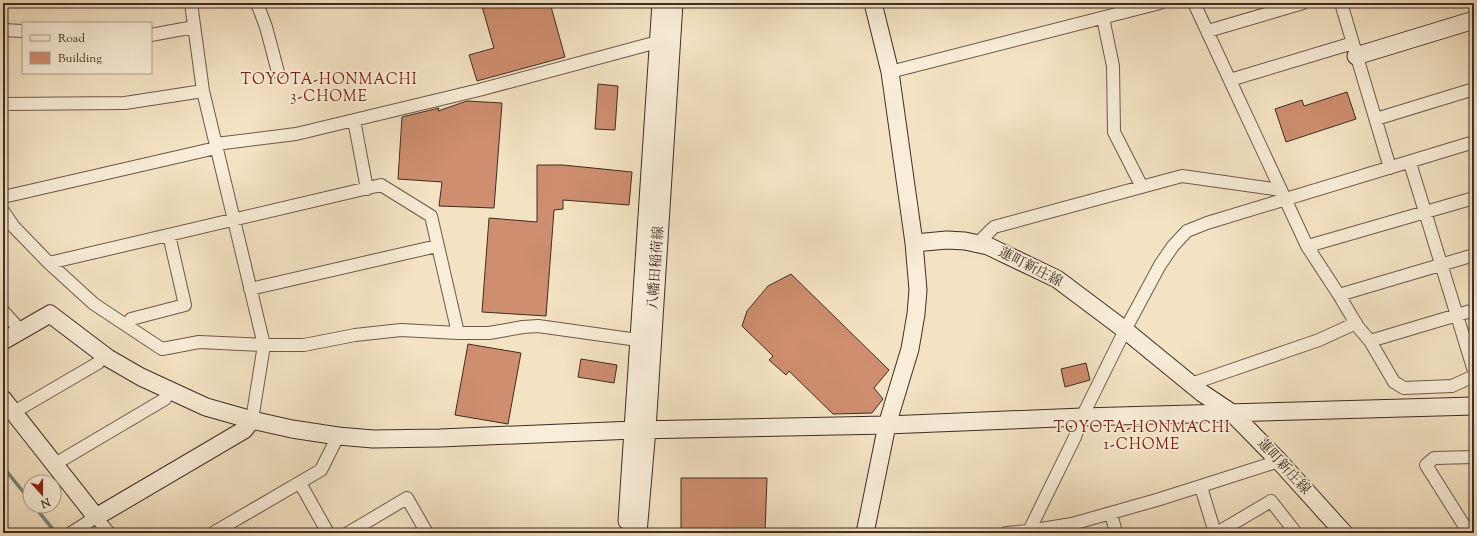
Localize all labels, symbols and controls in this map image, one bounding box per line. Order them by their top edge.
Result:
legend [22,22,152,74]
text: Road [58,30,85,48]
text: Building [58,50,102,68]
district label: TOYOTA-HONMACHI 3-CHOME [240,70,418,108]
street label: 八幡田稲荷線 [644,225,670,311]
street label: 蓮町新庄線 [994,243,1066,293]
district label: TOYOTA-HONMACHI 1-CHOME [1053,418,1231,456]
street label: 蓮町新庄線 [1252,435,1314,499]
north arrow [22,474,62,514]
text: N [38,493,53,512]

